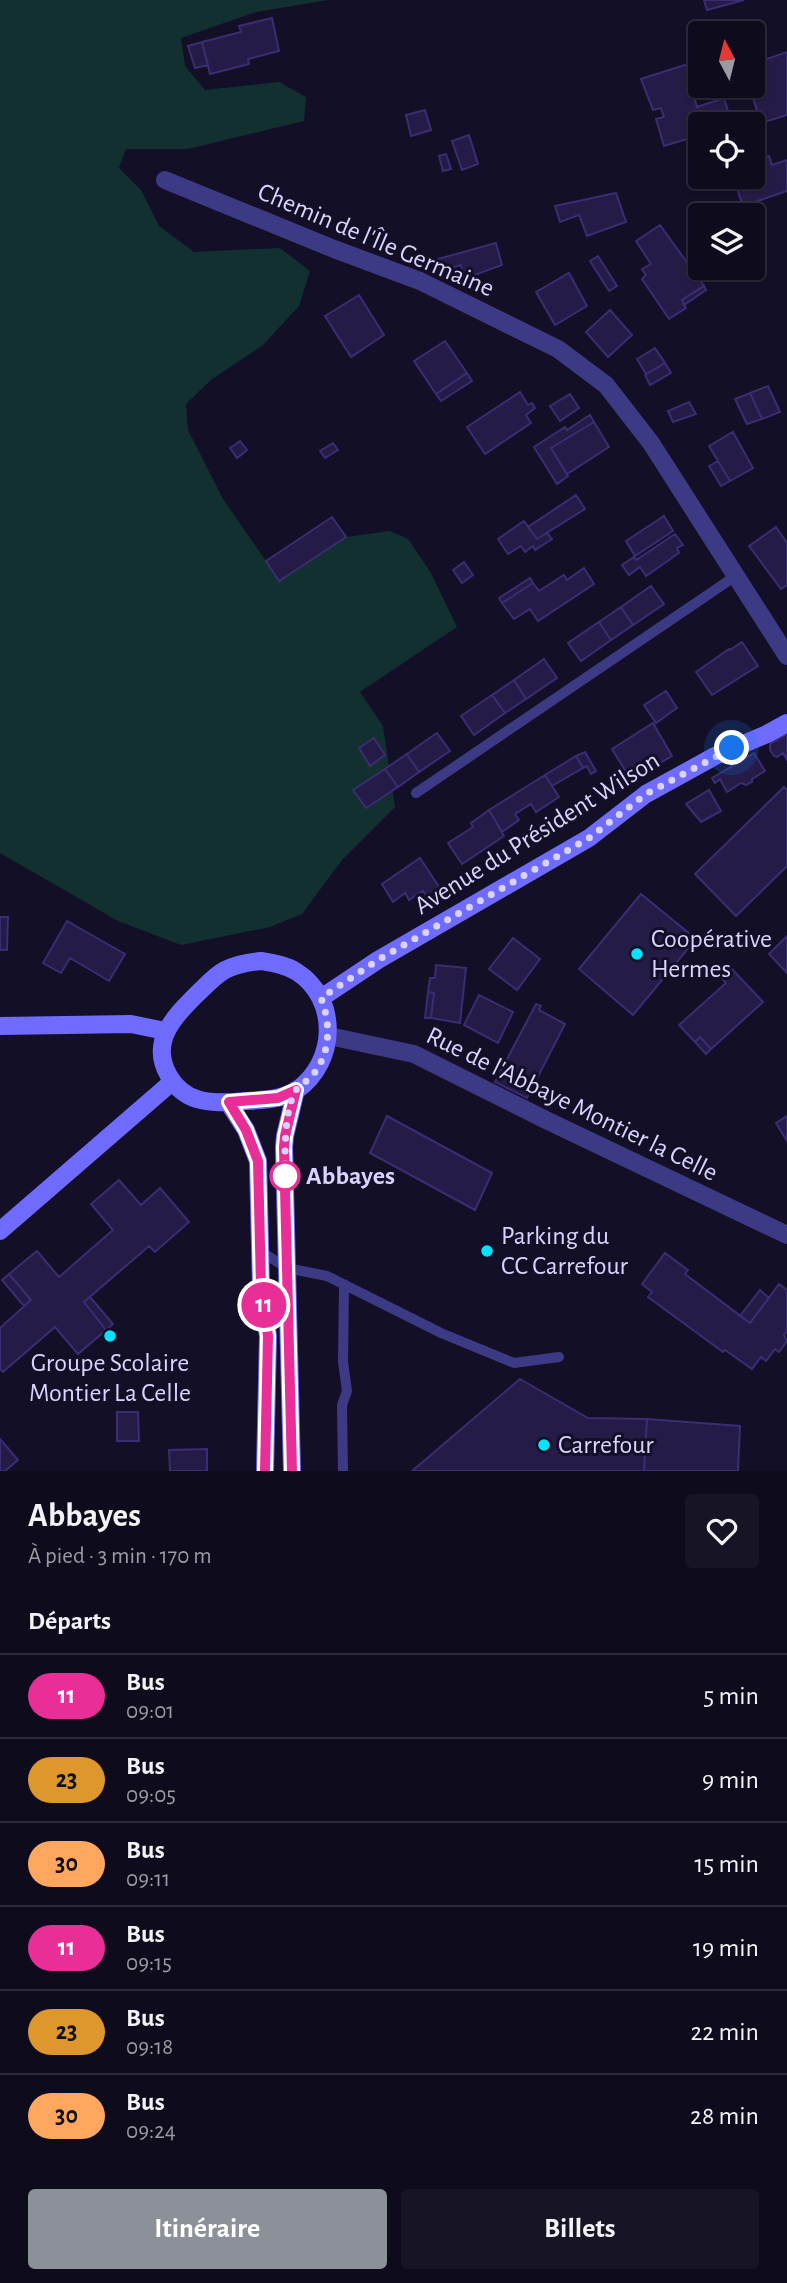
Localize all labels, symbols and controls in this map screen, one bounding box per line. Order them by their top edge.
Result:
north arrow [688,21,765,98]
map controls [688,21,765,280]
button: locate [688,112,765,189]
street label: Chemin de l'Île Germaine [254,178,498,302]
button: layers [688,203,765,280]
your location [714,730,749,765]
street label: Avenue du Président Wilson [410,747,664,919]
place label: Coopérative Hermes [651,926,772,982]
marker: Coopérative Hermes [629,946,645,962]
street label: Rue de l'Abbaye Montier la Celle [422,1022,722,1186]
marker: Abbayes [270,1161,300,1191]
place label: Abbayes [306,1163,395,1189]
place label: Parking du CC Carrefour [501,1223,629,1279]
marker: Parking du CC Carrefour [479,1243,495,1259]
line badge: 11 [232,1282,296,1328]
text: 11 [255,1293,273,1317]
marker: Groupe Scolaire Montier La Celle [102,1328,118,1344]
place label: Groupe Scolaire Montier La Celle [29,1350,191,1406]
place label: Carrefour [558,1432,654,1458]
marker: Carrefour [536,1437,552,1453]
button: heart [685,1494,759,1568]
text: Abbayes [28,1500,141,1533]
text: À pied · 3 min · 170 m [28,1545,212,1568]
text: Départs [28,1608,111,1634]
text: Bus [126,1669,165,1695]
text: 5 min [703,1683,759,1709]
text: 11 [58,1684,75,1708]
text: 09:01 [126,1700,174,1723]
text: Bus [126,1753,165,1779]
text: 9 min [702,1767,759,1793]
text: 23 [56,1768,77,1792]
text: 09:05 [126,1784,176,1807]
text: Bus [126,1837,165,1863]
text: 15 min [694,1851,759,1877]
text: 30 [55,1852,78,1876]
text: 09:11 [126,1868,170,1891]
text: Bus [126,1921,165,1947]
text: 19 min [693,1935,759,1961]
text: 11 [58,1936,75,1960]
text: 09:15 [126,1952,172,1975]
text: Bus [126,2005,165,2031]
text: 22 min [691,2019,759,2045]
text: 23 [56,2020,77,2044]
text: 09:18 [126,2036,173,2059]
text: Bus [126,2089,165,2115]
text: 28 min [690,2103,759,2129]
text: 30 [55,2104,78,2128]
text: 09:24 [126,2120,176,2143]
button: Itinéraire [28,2189,387,2269]
button: Billets [401,2189,759,2269]

